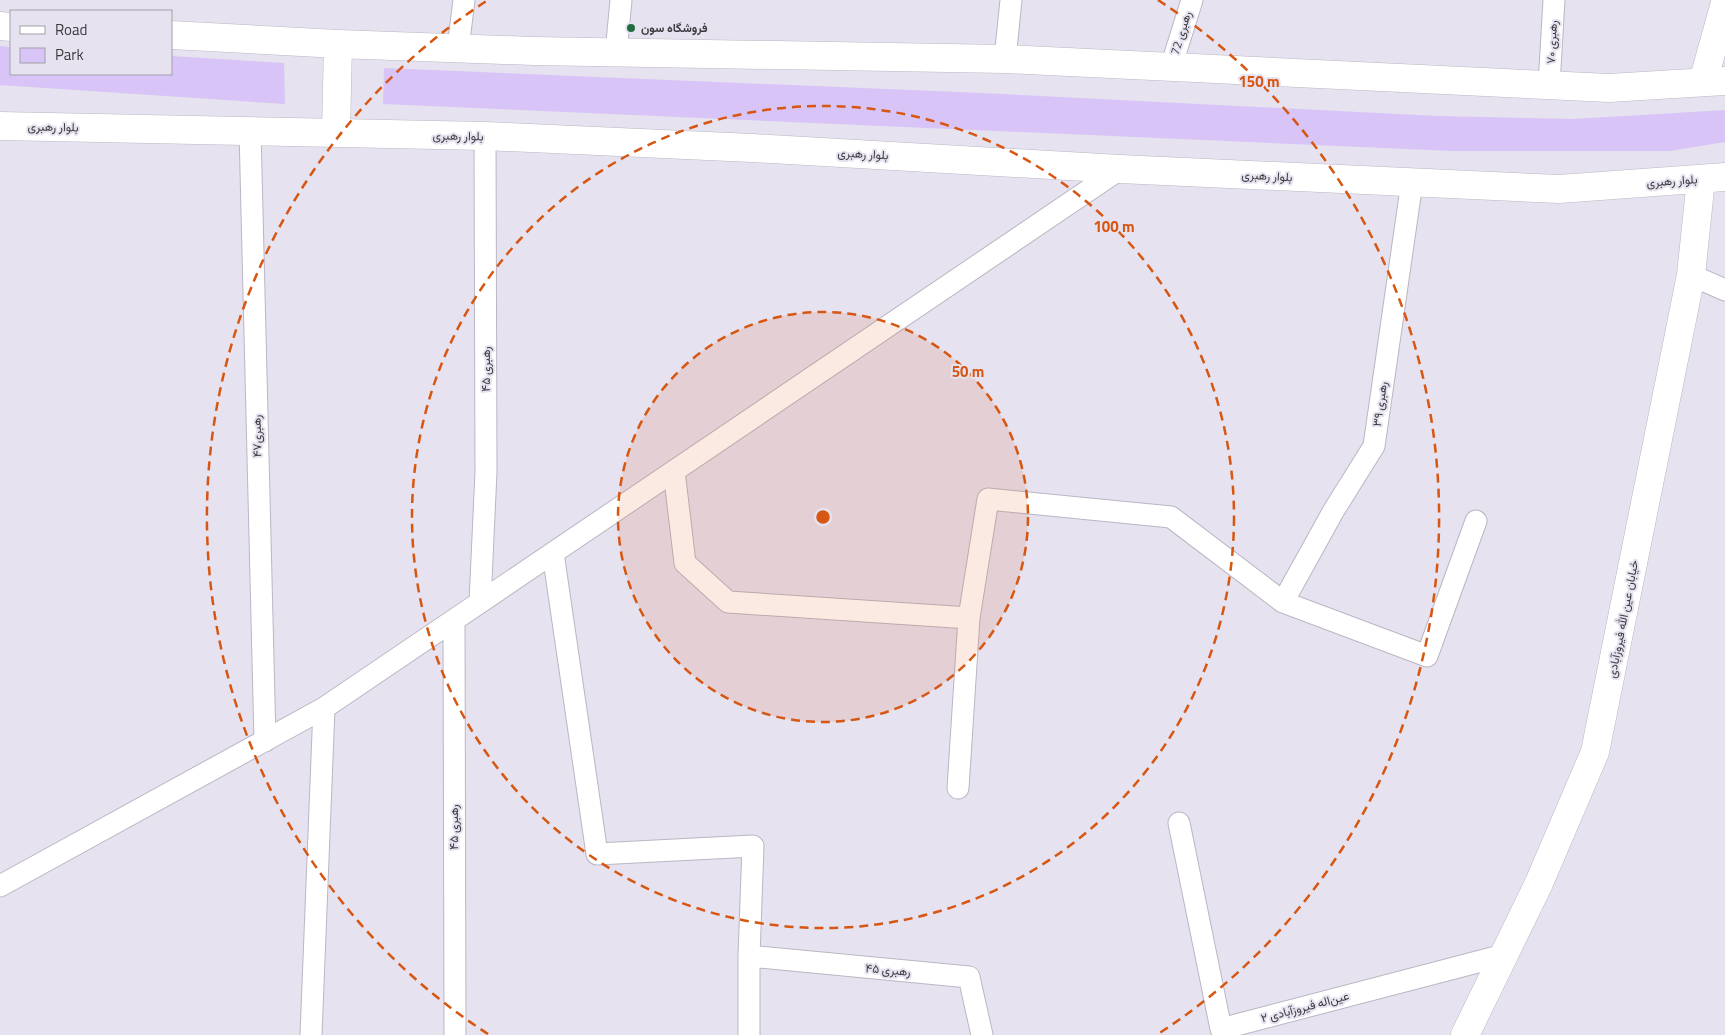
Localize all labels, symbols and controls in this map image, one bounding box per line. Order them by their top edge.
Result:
street label: رهبری 72 [1165,9,1196,57]
legend [10,10,172,75]
text: Road [55,18,87,41]
place label: فروشگاه سون [641,18,708,37]
street label: رهبری ۷۰ [1541,20,1562,64]
marker: فروشگاه سون [625,22,637,34]
text: Park [55,43,84,66]
text: 150 m [1238,70,1280,93]
street label: بلوار رهبری [27,117,79,136]
street label: بلوار رهبری [432,126,484,145]
street label: بلوار رهبری [837,143,889,164]
street label: بلوار رهبری [1241,165,1293,186]
street label: بلوار رهبری [1646,169,1698,192]
text: 100 m [1093,215,1135,238]
street label: رهبری ۴۵ [476,346,495,392]
text: 50 m [952,360,984,383]
street label: رهبری ۳۹ [1367,380,1392,428]
street label: ۴۷رهبری [247,414,266,458]
centre of rings [814,508,832,526]
street label: خیابان عین الله فیروزآبادی [1602,558,1643,680]
street label: رهبری ۴۵ [444,804,463,850]
street label: رهبری ۴۵ [865,958,911,981]
street label: عین‌اله فیروزآبادی ۲ [1259,986,1351,1027]

